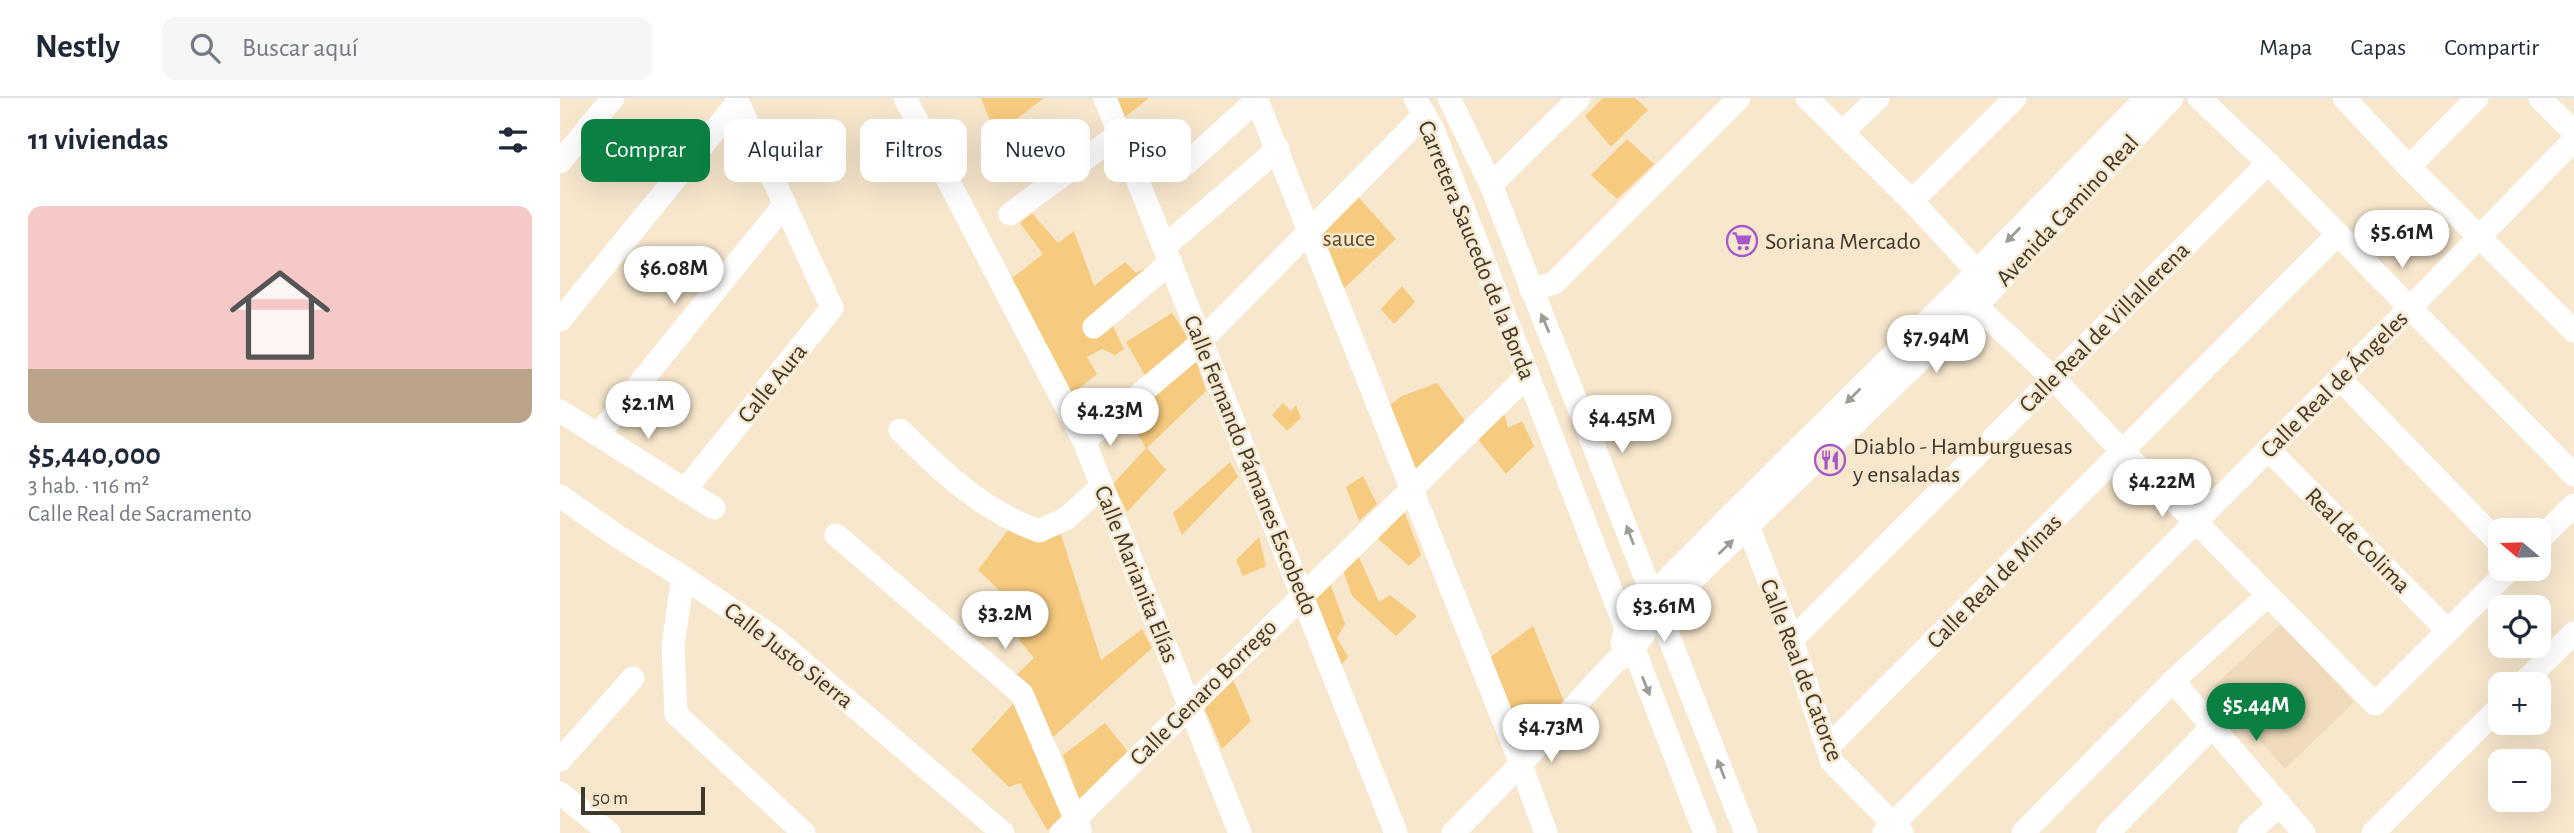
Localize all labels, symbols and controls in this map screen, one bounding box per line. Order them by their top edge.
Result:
search box [162,17,652,80]
icon: search [186,29,224,67]
text: Nestly [35,31,120,64]
text: Buscar aquí [242,35,358,61]
text: Mapa [2259,36,2312,60]
text: Capas [2350,36,2406,60]
text: Compartir [2444,36,2539,60]
street label: Carretera Saucedo de la Borda [1413,117,1539,383]
chip: Comprar [581,119,710,182]
chip: Alquilar [724,119,846,182]
chip: Filtros [860,119,967,182]
chip: Nuevo [981,119,1090,182]
chip: Piso [1104,119,1191,182]
icon: filters [494,121,532,159]
text: 11 viviendas [28,125,168,155]
street label: Avenida Camino Real [1992,130,2144,291]
pin: $5.61M [2345,211,2459,270]
text: $5.61M [2370,221,2434,244]
supermarket icon: Soriana Mercado [1725,224,1759,258]
one-way arrow [2005,226,2022,243]
park label: sauce [1323,227,1375,251]
place label: Soriana Mercado [1765,230,1921,254]
street label: Calle Real de Villallerena [2015,238,2194,417]
pin: $6.08M [617,246,731,306]
icon: home [217,252,343,378]
text: $6.08M [640,257,708,280]
street label: Calle Real de Ángeles [2255,305,2413,463]
street label: Calle Fernando Pámanes Escobedo [1179,312,1321,619]
one-way arrow [1539,313,1550,334]
pin: $7.94M [1879,316,1993,375]
text: $7.94M [1903,326,1969,349]
street label: Calle Aura [734,339,812,428]
pin: $2.1M [599,382,697,441]
one-way arrow [1844,387,1861,404]
pin: $4.23M [1053,388,1167,448]
text: $2.1M [621,392,675,415]
pin: $4.45M [1565,396,1679,455]
text: $4.23M [1077,399,1143,422]
text: $4.45M [1588,406,1656,429]
place label: Diablo - Hamburguesas y ensaladas [1852,435,2073,487]
text: $5,440,000 [28,440,161,470]
restaurant icon: Diablo - Hamburguesas y ensaladas [1813,443,1847,477]
pin: $4.22M [2105,460,2219,519]
text: $4.22M [2128,470,2196,493]
text: 3 hab. · 116 m² [28,475,150,498]
street label: Calle Marianita Elías [1090,482,1183,666]
street label: Real de Colima [2300,484,2414,598]
text: Calle Real de Sacramento [28,503,252,526]
street label: Calle Real de Minas [1923,510,2067,654]
north arrow [2488,518,2552,581]
map controls [2488,518,2551,812]
one-way arrow [1624,524,1635,545]
one-way arrow [1717,539,1734,556]
street label: Calle Real de Catorce [1755,576,1847,765]
pin: $3.61M [1607,584,1721,644]
pin: $3.2M [956,592,1054,651]
text: $3.61M [1632,595,1696,618]
button: locate [2488,595,2551,658]
street label: Calle Justo Sierra [719,598,857,713]
text: $3.2M [978,602,1032,625]
street label: Calle Genaro Borrego [1126,615,1282,771]
button: + [2488,672,2551,735]
one-way arrow [1641,675,1652,696]
pin: $5.44M [2199,684,2313,743]
text: $5.44M [2222,694,2290,717]
pin: $4.73M [1494,704,1608,764]
text: $4.73M [1518,715,1584,738]
button: − [2488,749,2551,812]
one-way arrow [1715,759,1726,780]
scale bar [581,784,705,816]
text: 50 m [592,789,628,808]

